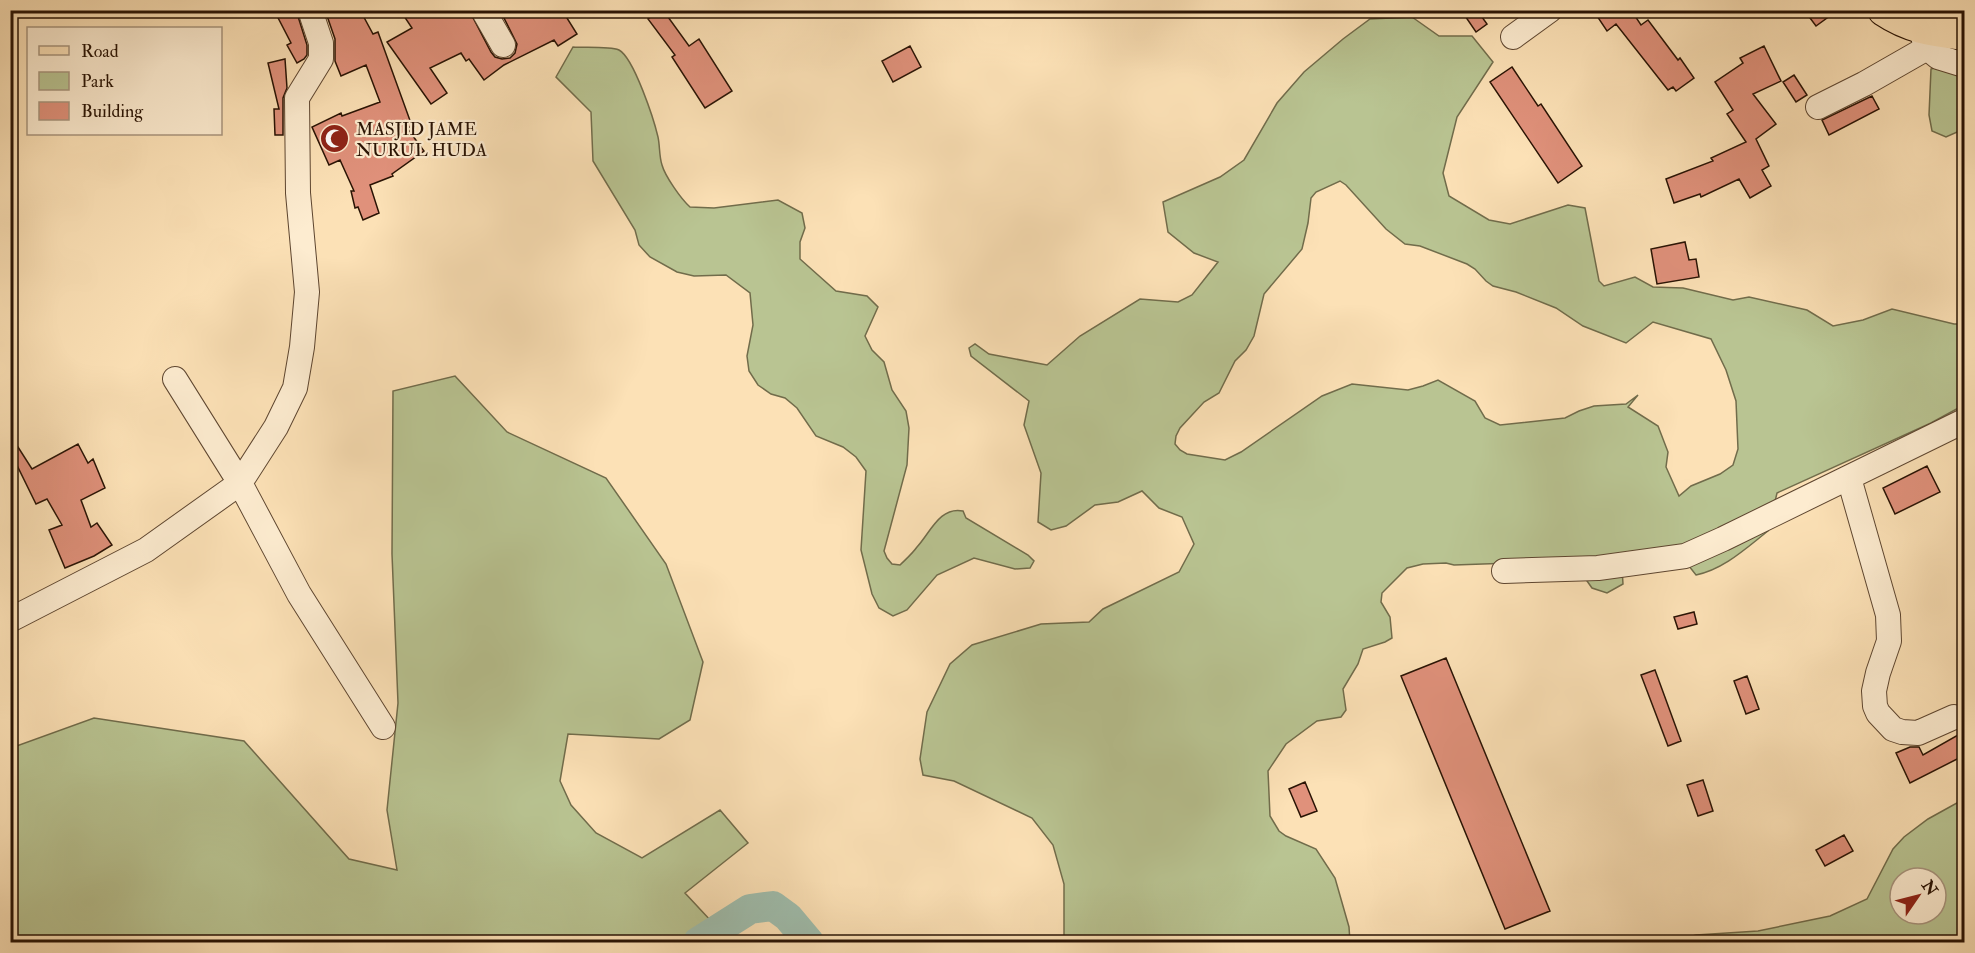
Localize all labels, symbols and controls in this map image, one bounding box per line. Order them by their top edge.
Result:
legend [27,27,222,135]
text: Road [81,40,119,63]
text: Park [81,70,114,93]
text: Building [81,100,144,123]
place label: MASJID JAME NURUL HUDA [356,118,488,162]
mosque icon: MASJID JAME NURUL HUDA [319,123,351,155]
north arrow [1888,866,1948,926]
text: N [1917,876,1942,900]

